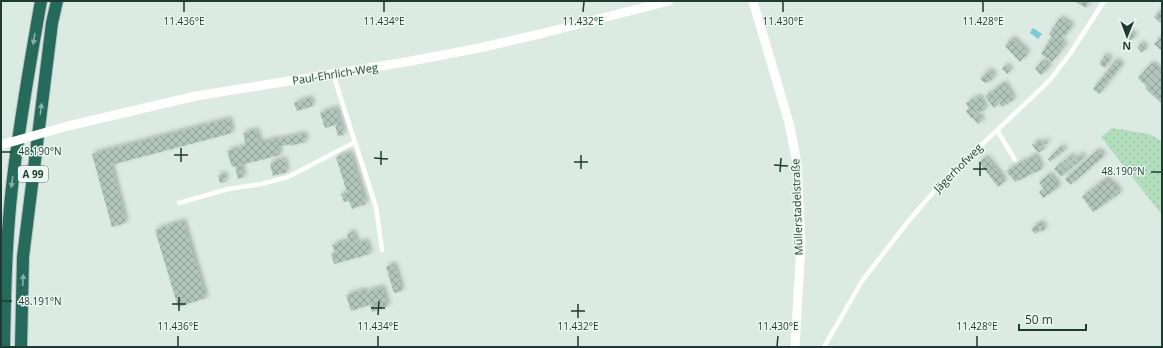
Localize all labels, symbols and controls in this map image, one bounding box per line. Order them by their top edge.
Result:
text: 11.436°E [163,14,205,28]
text: 11.434°E [363,14,405,28]
text: 11.432°E [562,14,604,28]
text: 11.430°E [762,14,804,28]
text: 11.428°E [962,14,1004,28]
north arrow [1107,16,1147,56]
one-way arrow [31,33,37,46]
text: N [1122,39,1131,54]
street label: Paul-Ehrlich-Weg [291,59,379,88]
one-way arrow [38,103,44,115]
street label: Jägerhofweg [929,140,985,196]
text: 48.190°N [18,144,62,158]
street label: Müllerstadelstraße [787,158,806,256]
text: 48.190°N [1101,164,1145,178]
road number: A 99 [18,166,48,182]
one-way arrow [9,176,16,188]
one-way arrow [20,273,26,286]
text: 48.191°N [18,294,62,308]
scale bar [1019,306,1086,332]
text: 50 m [1025,311,1053,328]
text: 11.436°E [157,319,199,333]
text: 11.434°E [357,319,399,333]
text: 11.432°E [557,319,599,333]
text: 11.430°E [757,319,799,333]
text: 11.428°E [956,319,998,333]

